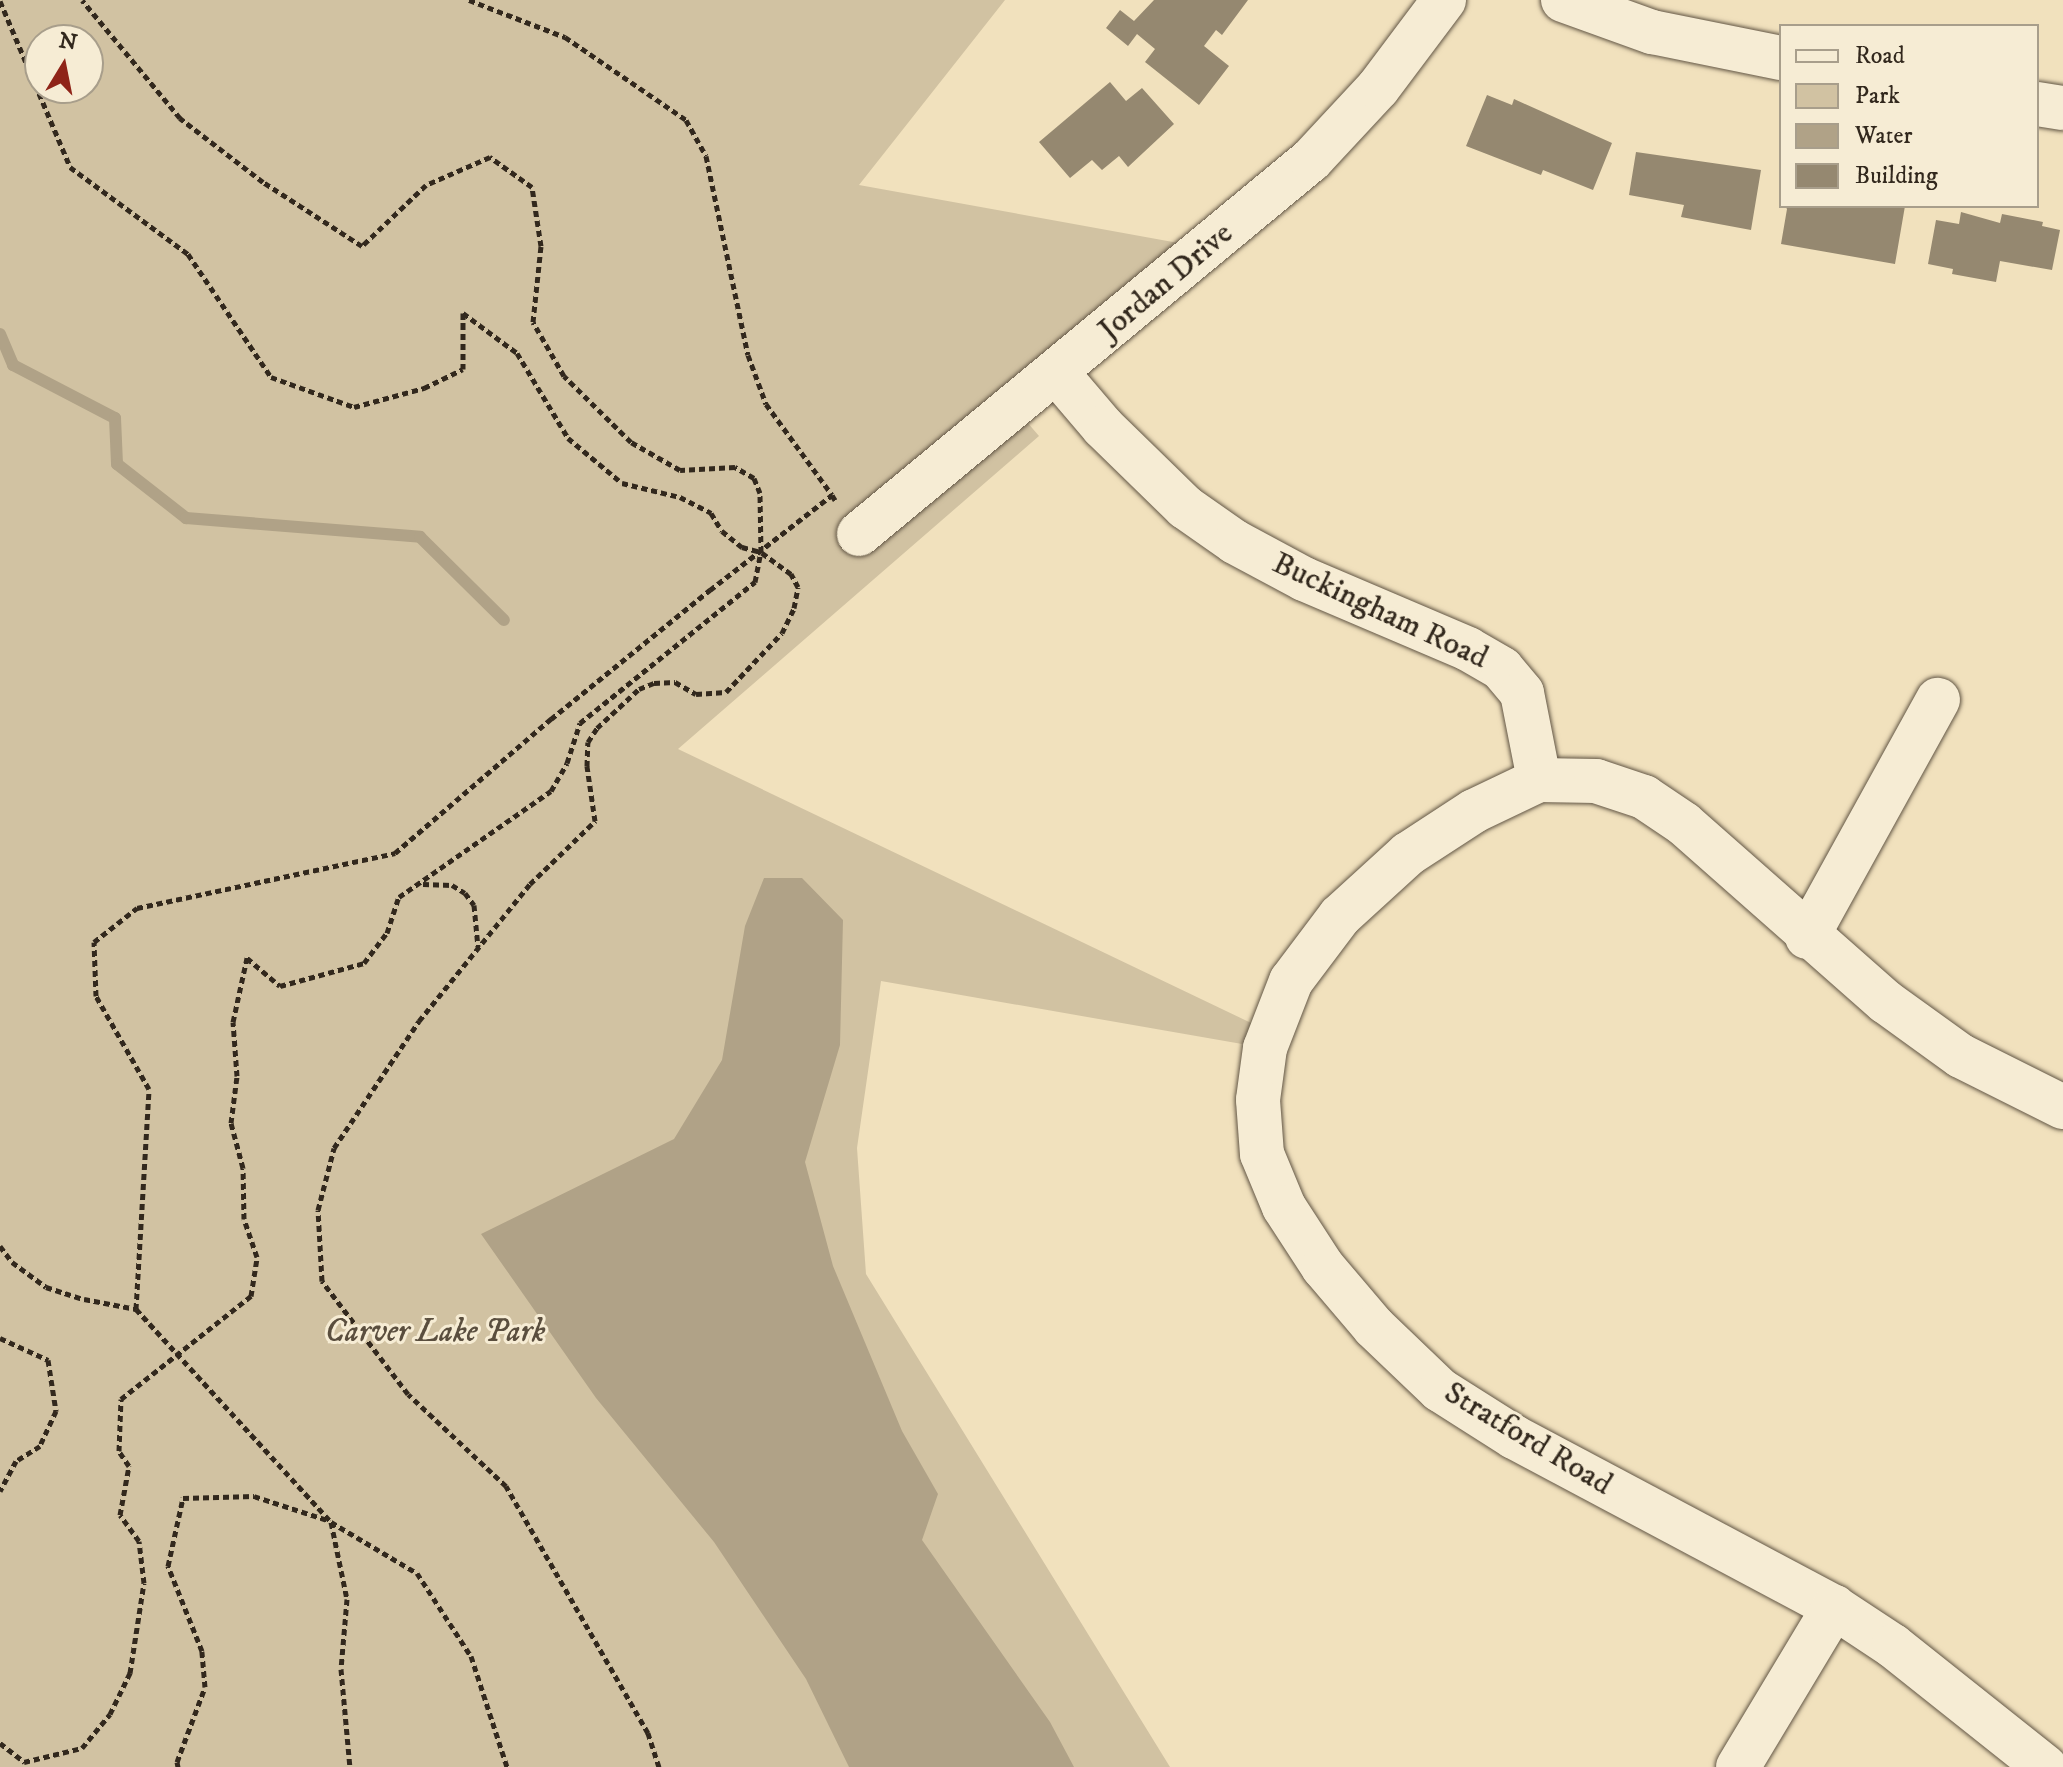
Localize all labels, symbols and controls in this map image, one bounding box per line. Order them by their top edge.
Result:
north arrow [24,24,104,104]
legend [1779,24,2039,208]
text: N [57,27,79,57]
text: Road [1855,41,1905,71]
text: Park [1855,81,1900,111]
text: Water [1855,121,1912,151]
text: Building [1855,161,1938,191]
street label: Jordan Drive [1091,215,1241,349]
street label: Buckingham Road [1266,544,1494,678]
park label: Carver Lake Park [325,1313,545,1351]
street label: Stratford Road [1437,1374,1619,1504]

